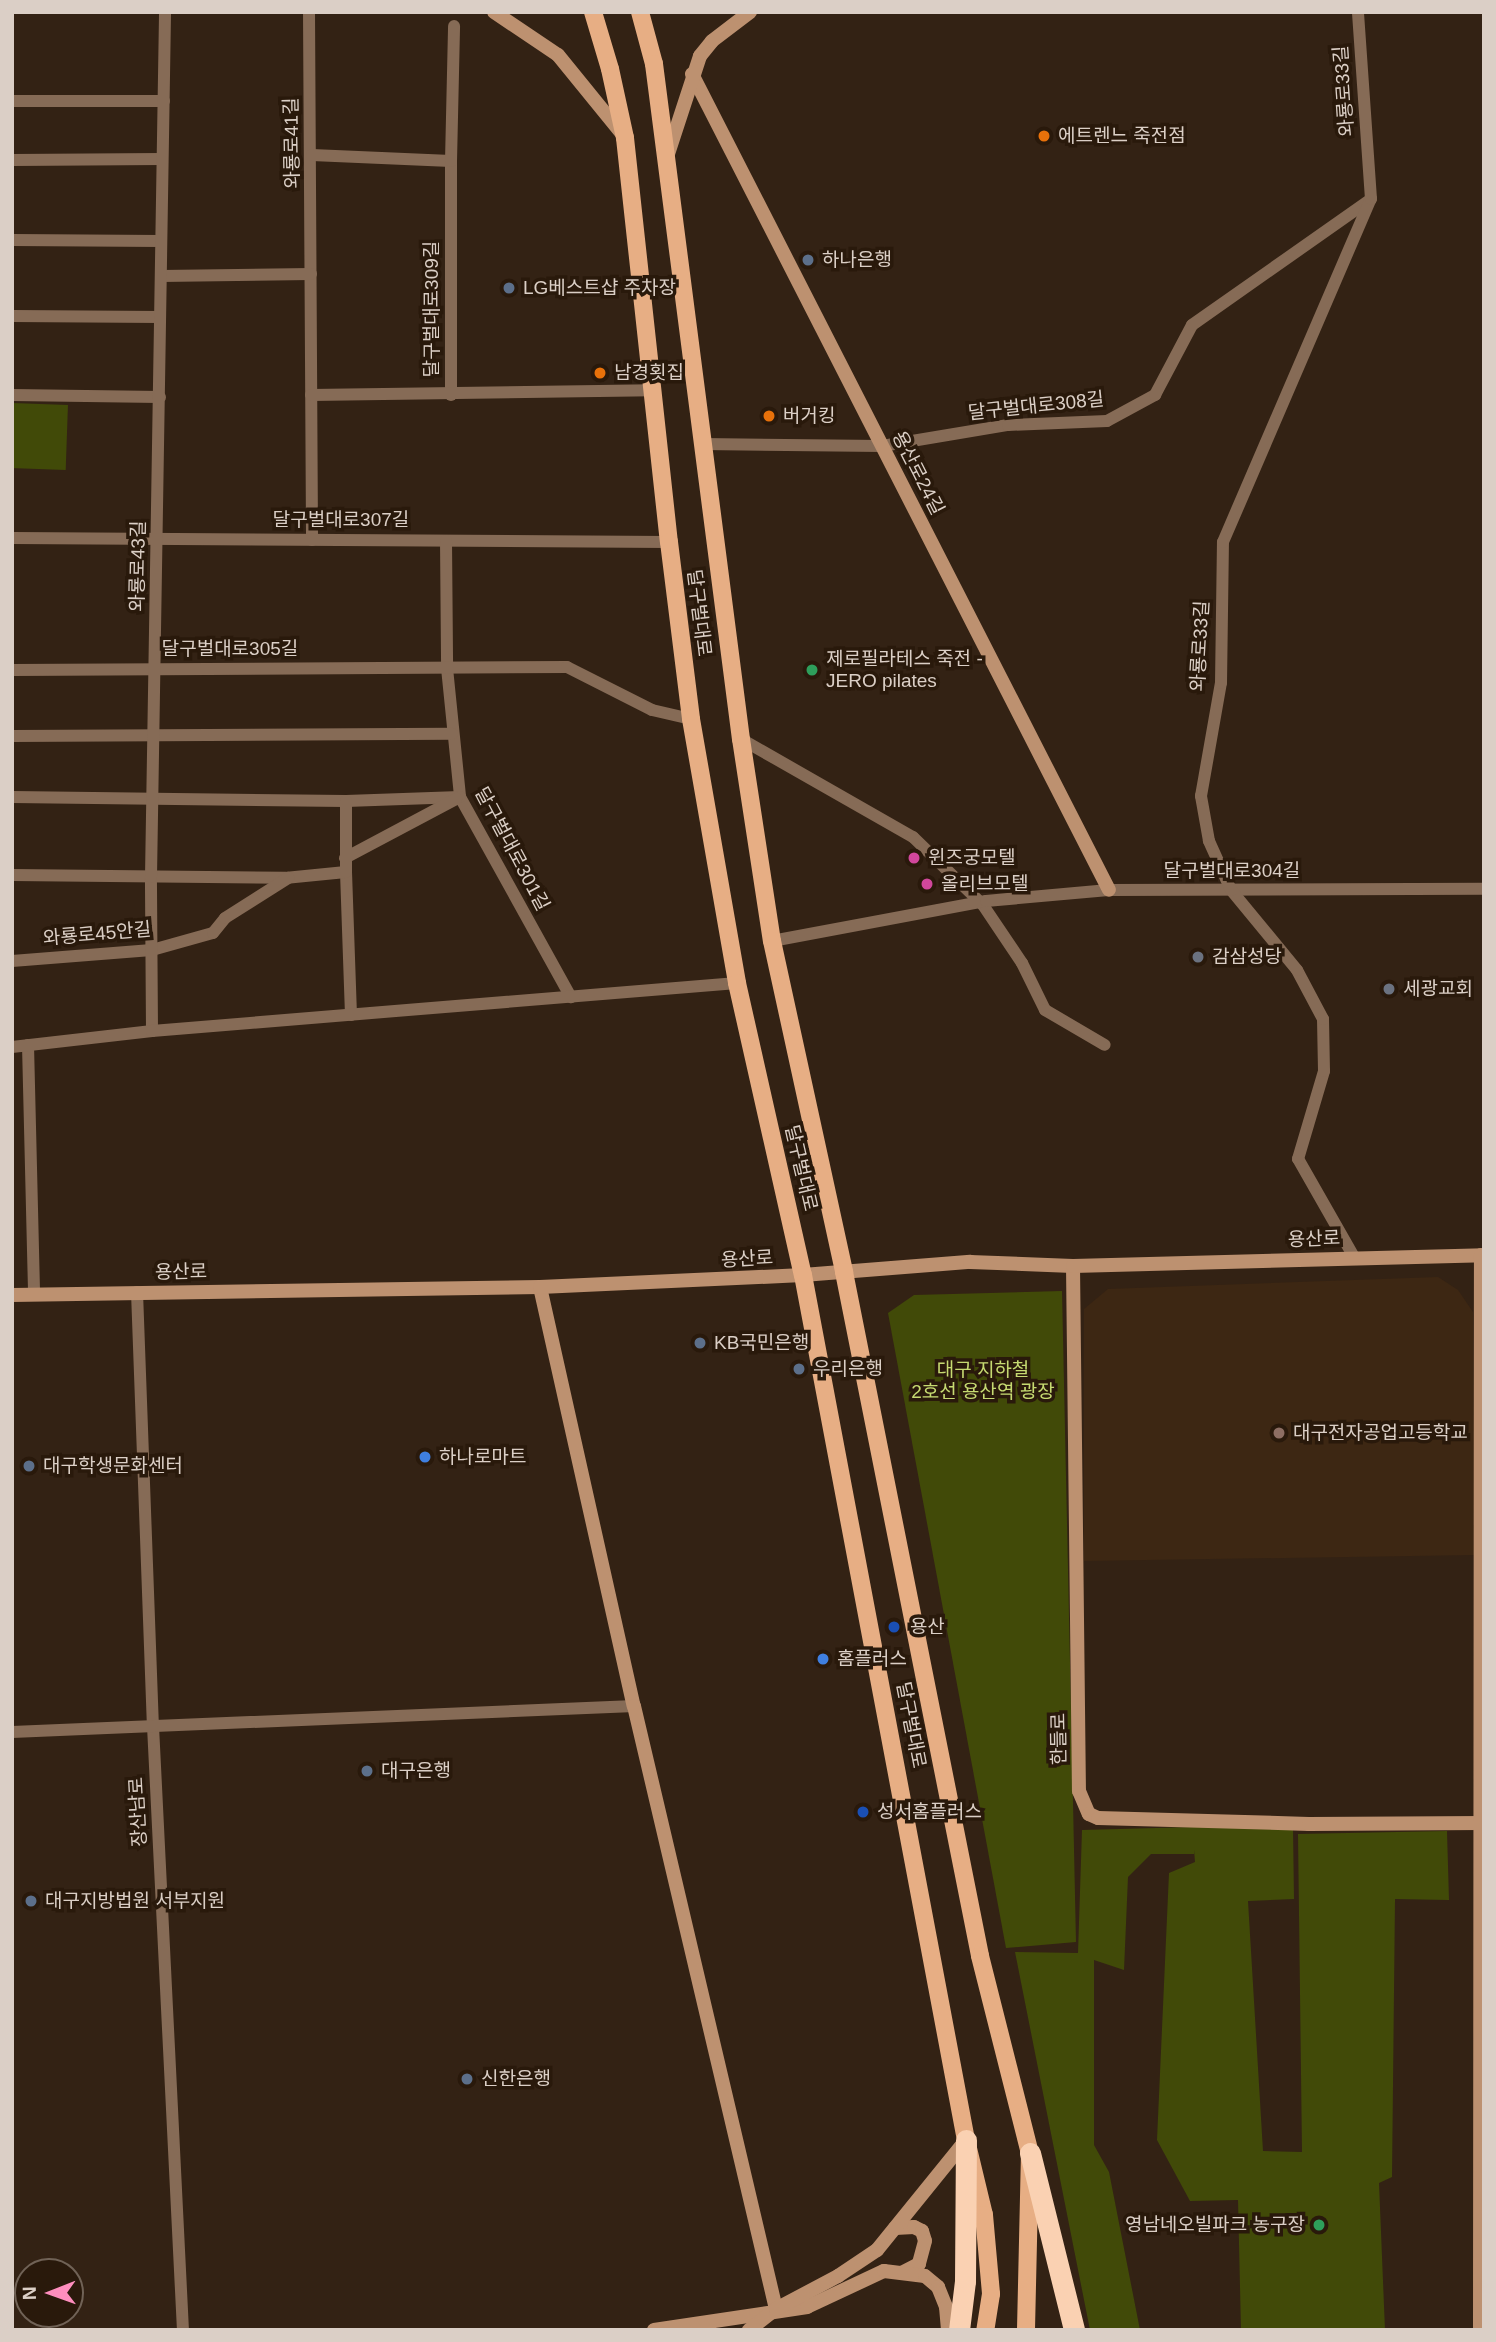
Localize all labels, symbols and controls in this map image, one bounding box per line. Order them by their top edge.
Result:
street label: 와룡로33길 [1329,45,1359,137]
street label: 와룡로41길 [280,97,304,189]
place label: 에트렌느 죽전점 [1058,125,1186,147]
marker: 에트렌느 죽전점 [1036,128,1052,144]
street label: 달구벌대로309길 [421,241,443,377]
place label: 하나은행 [822,249,892,271]
marker: 하나은행 [800,252,816,268]
place label: LG베스트샵 주차장 [523,277,676,299]
marker: LG베스트샵 주차장 [501,280,517,296]
place label: 남경횟집 [614,362,684,384]
marker: 남경횟집 [592,365,608,381]
street label: 달구벌대로308길 [967,388,1105,424]
place label: 버거킹 [783,405,835,427]
marker: 버거킹 [761,408,777,424]
street label: 용산로24길 [887,427,949,519]
street label: 달구벌대로307길 [273,509,409,531]
street label: 와룡로43길 [126,520,150,612]
street label: 달구벌대로 [682,568,716,658]
street label: 와룡로33길 [1186,600,1214,692]
street label: 달구벌대로305길 [162,638,298,660]
place label: 제로필라테스 죽전 - JERO pilates [826,648,983,692]
marker: 제로필라테스 죽전 - JERO pilates [804,662,820,678]
street label: 달구벌대로301길 [470,783,554,915]
place label: 윈즈궁모텔 [928,847,1015,869]
marker: 윈즈궁모텔 [906,850,922,866]
street label: 달구벌대로304길 [1164,860,1300,882]
place label: 올리브모텔 [941,873,1028,895]
marker: 올리브모텔 [919,876,935,892]
street label: 와룡로45안길 [42,918,152,950]
place label: 감삼성당 [1212,946,1282,968]
marker: 감삼성당 [1190,949,1206,965]
place label: 세광교회 [1403,978,1473,1000]
marker: 세광교회 [1381,981,1397,997]
street label: 달구벌대로 [780,1123,822,1213]
street label: 용산로 [1287,1227,1341,1251]
street label: 용산로 [720,1246,774,1272]
street label: 용산로 [155,1260,207,1284]
place label: KB국민은행 [714,1332,809,1354]
marker: KB국민은행 [692,1335,708,1351]
place label: 우리은행 [813,1358,883,1380]
park label: 대구 지하철 2호선 용산역 광장 [911,1359,1055,1403]
marker: 우리은행 [791,1361,807,1377]
place label: 대구전자공업고등학교 [1293,1422,1468,1444]
marker: 대구전자공업고등학교 [1271,1425,1287,1441]
place label: 하나로마트 [439,1446,526,1468]
marker: 하나로마트 [417,1449,433,1465]
place label: 대구학생문화센터 [43,1455,183,1477]
marker: 대구학생문화센터 [21,1458,37,1474]
place label: 용산 [910,1616,945,1638]
marker: 용산 [884,1617,904,1637]
place label: 홈플러스 [837,1648,907,1670]
marker: 홈플러스 [815,1651,831,1667]
street label: 달구벌대로 [891,1680,931,1770]
street label: 한들로 [1047,1713,1071,1765]
place label: 대구은행 [381,1760,451,1782]
marker: 대구은행 [359,1763,375,1779]
street label: 장산남로 [125,1776,151,1848]
place label: 성서홈플러스 [877,1801,982,1823]
marker: 성서홈플러스 [855,1804,871,1820]
place label: 대구지방법원 서부지원 [45,1890,225,1912]
marker: 대구지방법원 서부지원 [23,1893,39,1909]
place label: 신한은행 [481,2068,551,2090]
marker: 신한은행 [459,2071,475,2087]
place label: 영남네오빌파크 농구장 [1125,2214,1305,2236]
marker: 영남네오빌파크 농구장 [1311,2217,1327,2233]
north arrow [14,2258,84,2328]
text: N [19,2286,40,2300]

